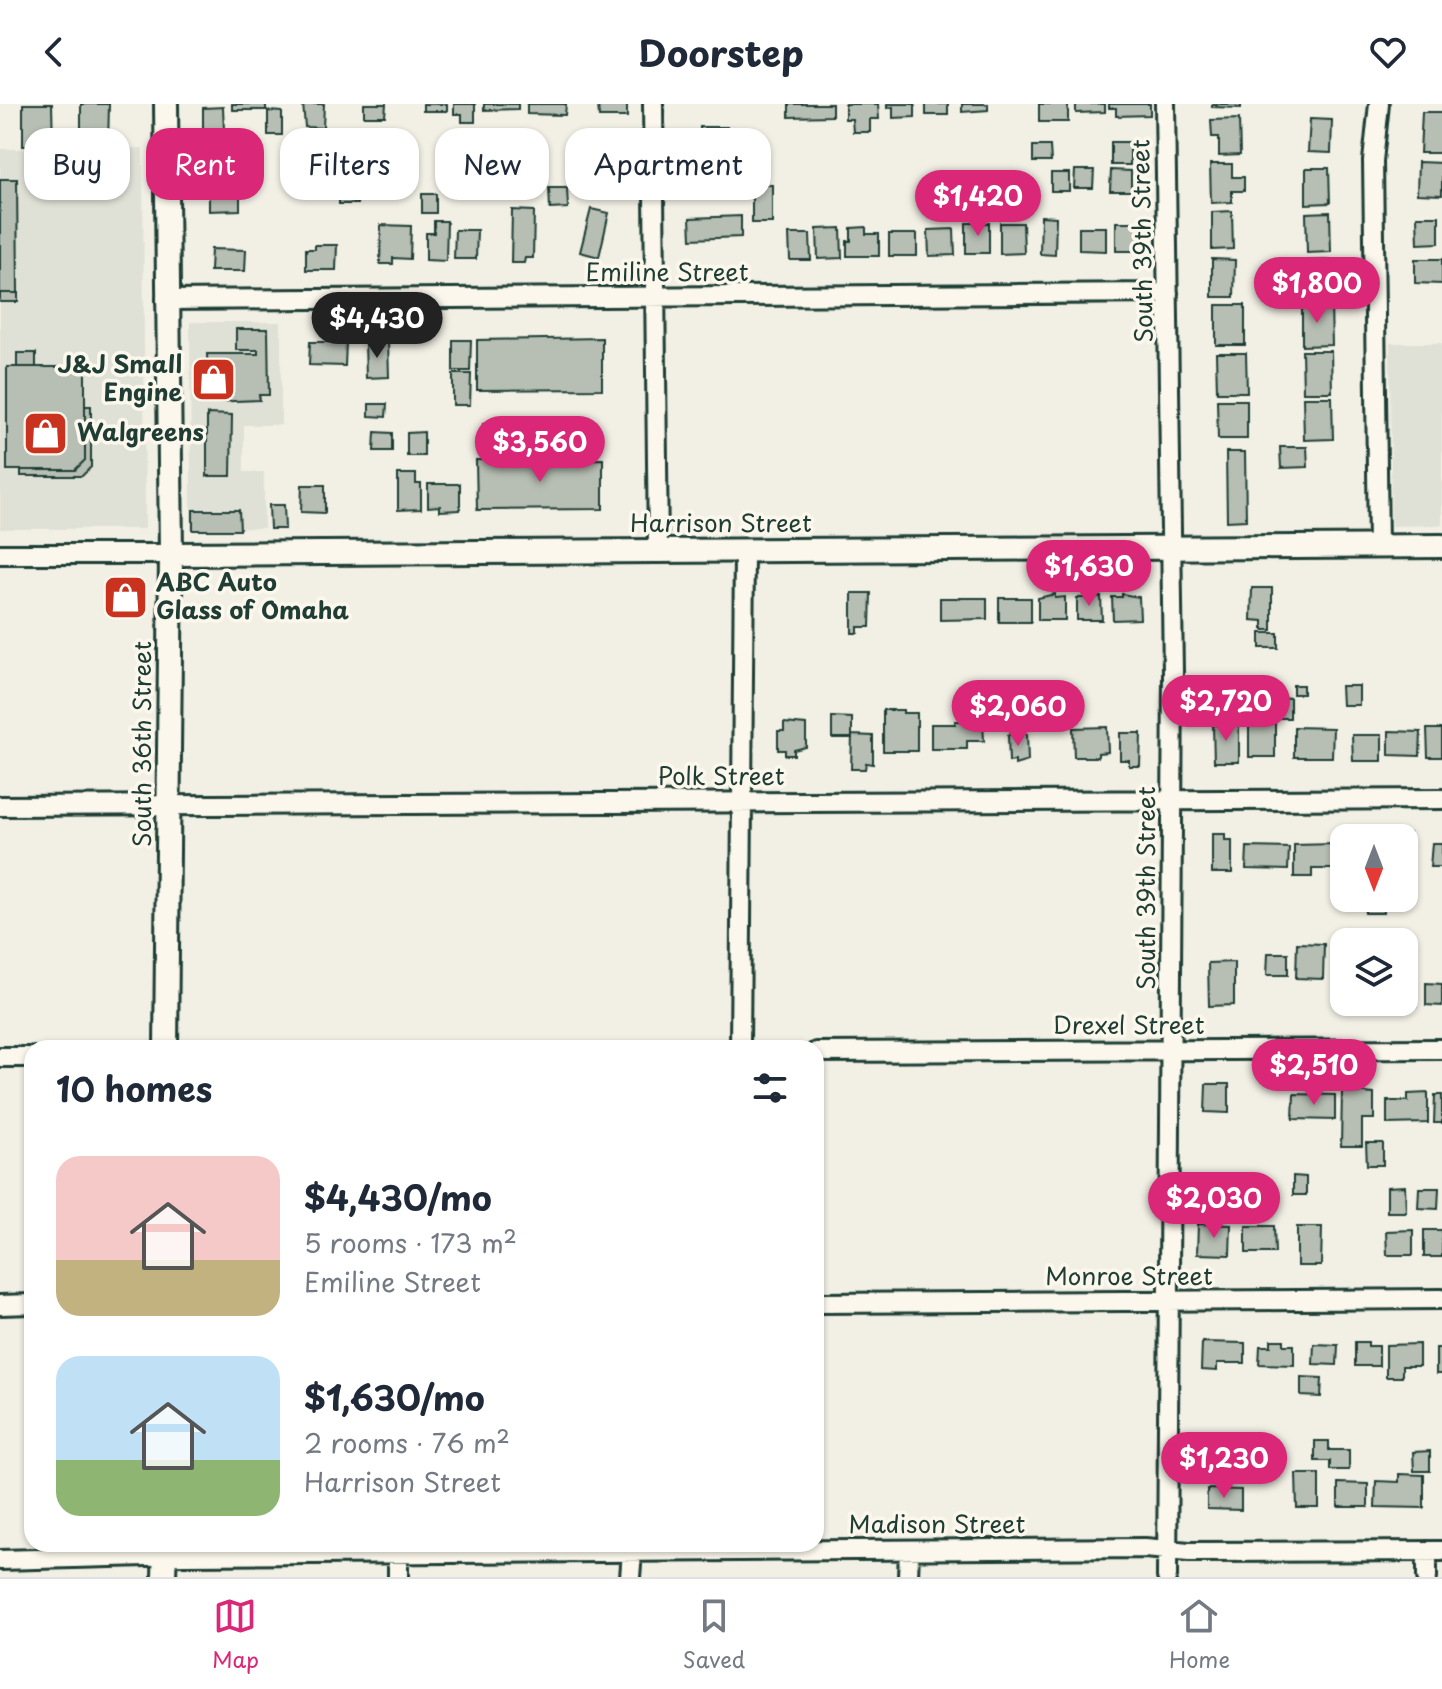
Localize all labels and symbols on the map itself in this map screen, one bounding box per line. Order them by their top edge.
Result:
street label: South 39th Street [1121,139,1161,343]
pin: $1,420 [913,170,1043,238]
street label: Emiline Street [585,253,749,289]
pin: $1,800 [1252,257,1382,325]
pin: $4,430 [312,292,442,360]
place label: J&J Small Engine [57,345,182,409]
shop icon: J&J Small Engine [189,355,237,403]
shop icon: Walgreens [22,409,70,457]
place label: Walgreens [77,413,204,449]
pin: $3,560 [475,416,605,484]
street label: Harrison Street [630,504,812,540]
pin: $1,630 [1024,540,1154,608]
place label: ABC Auto Glass of Omaha [155,563,349,627]
shop icon: ABC Auto Glass of Omaha [101,573,149,621]
street label: South 36th Street [123,641,159,847]
pin: $2,720 [1161,675,1291,743]
pin: $2,060 [953,680,1083,748]
street label: Polk Street [657,757,785,793]
street label: South 39th Street [1127,786,1163,990]
north arrow [1330,824,1418,912]
street label: Drexel Street [1053,1006,1205,1042]
pin: $2,510 [1249,1039,1379,1107]
pin: $2,030 [1149,1172,1279,1240]
street label: Monroe Street [1045,1257,1213,1293]
pin: $1,230 [1159,1432,1289,1500]
street label: Madison Street [849,1505,1026,1541]

